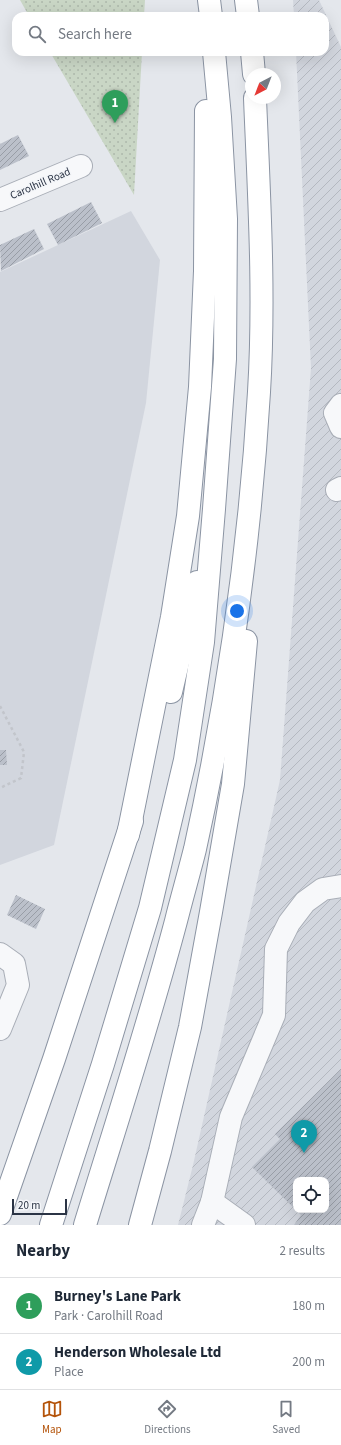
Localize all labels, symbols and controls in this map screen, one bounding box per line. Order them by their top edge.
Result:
search box [12,12,329,56]
icon: search [26,23,48,45]
text: Search here [58,24,132,45]
north arrow [245,68,281,104]
pin: 1 [102,90,128,123]
street label: Carolhill Road [8,164,73,203]
your location [227,601,247,621]
pin: 2 [291,1120,317,1153]
map controls [293,1177,329,1213]
button: locate [293,1177,329,1213]
scale bar [12,1197,67,1216]
text: 20 m [18,1198,40,1213]
text: Nearby [16,1239,70,1263]
text: 2 results [280,1242,325,1260]
text: Burney's Lane Park [54,1286,181,1307]
text: 1 [26,1297,32,1315]
text: 180 m [292,1297,325,1315]
text: Park · Carolhill Road [54,1307,163,1325]
text: Henderson Wholesale Ltd [54,1342,221,1363]
text: 2 [26,1353,32,1371]
text: 200 m [292,1353,325,1371]
text: Place [54,1363,83,1381]
tab: Map [41,1398,63,1437]
tab: Directions [144,1398,191,1437]
tab: Saved [272,1398,300,1437]

